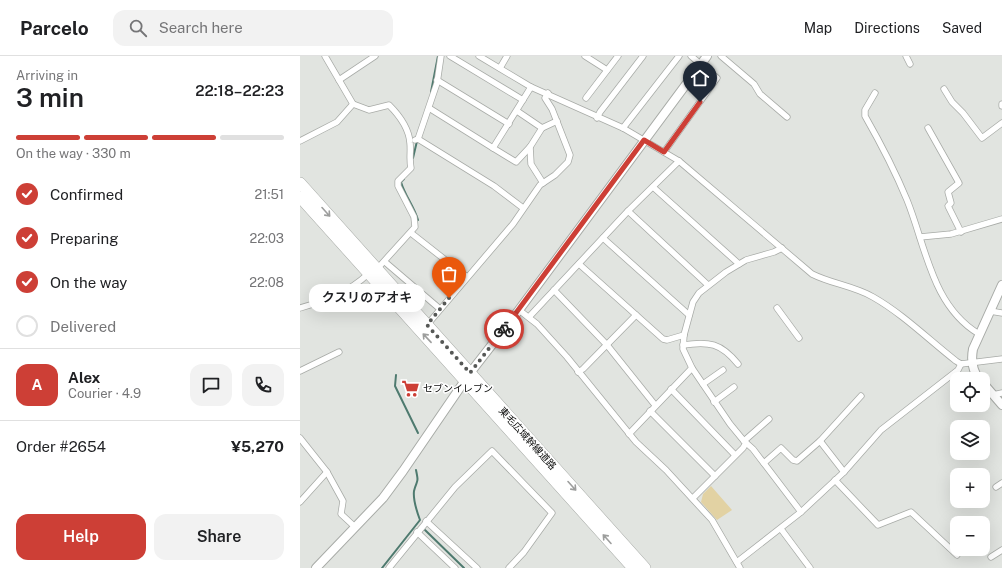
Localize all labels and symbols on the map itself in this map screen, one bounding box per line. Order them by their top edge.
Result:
pin [683,61,717,102]
one-way arrow [321,207,330,217]
pin [432,257,466,298]
callout: クスリのアオキ [309,284,425,312]
courier [484,309,524,349]
one-way arrow [422,333,431,343]
supermarket icon: セブンイレブン [400,378,420,398]
place label: セブンイレブン [423,382,493,394]
street label: 東毛広域幹線道路 [497,404,559,472]
one-way arrow [567,481,576,492]
one-way arrow [602,534,612,544]

